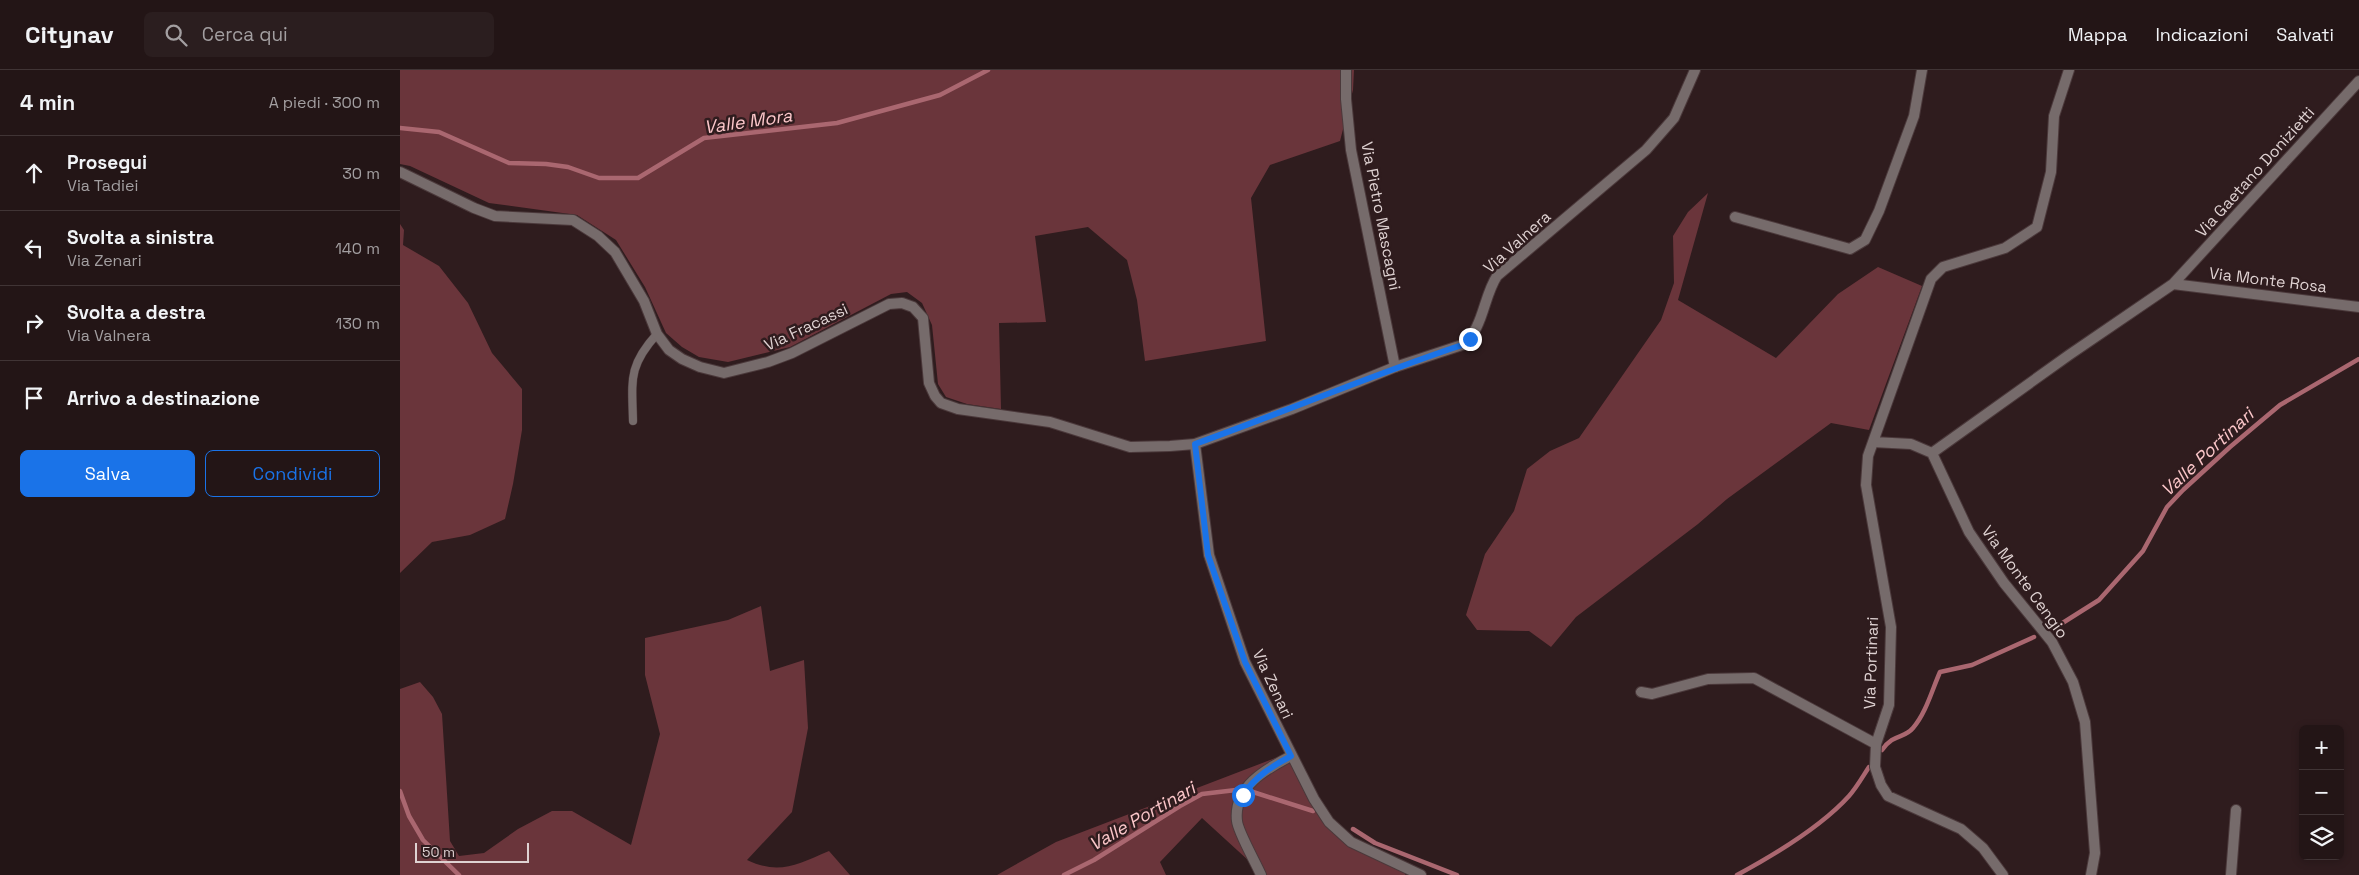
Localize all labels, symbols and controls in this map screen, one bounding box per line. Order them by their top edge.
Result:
search box [144,12,494,57]
text: Citynav [25,19,114,50]
icon: search [162,21,190,49]
text: Cerca qui [202,22,288,47]
text: Mappa [2068,23,2127,46]
text: Indicazioni [2155,23,2248,46]
text: Salvati [2276,23,2334,46]
text: 4 min [20,89,75,116]
text: A piedi · 300 m [269,92,380,113]
street label: Via Gaetano Donizietti [2191,102,2319,242]
water label: Valle Mora [703,103,794,139]
street label: Via Pietro Mascagni [1356,140,1406,292]
text: Prosegui [67,150,147,175]
icon: ahead [20,159,48,187]
text: 30 m [342,163,380,184]
text: Via Tadiei [67,175,138,196]
street label: Via Valnera [1479,206,1555,278]
text: Svolta a sinistra [67,225,214,250]
icon: left [20,234,48,262]
text: 140 m [335,238,380,259]
text: Via Zenari [67,250,142,271]
street label: Via Monte Rosa [2208,262,2328,298]
street label: Via Fracassi [761,298,851,356]
text: Svolta a destra [67,300,205,325]
icon: right [20,309,48,337]
text: 130 m [336,313,380,334]
text: Via Valnera [67,325,151,346]
route end [1459,328,1482,351]
icon: arrive [20,384,48,412]
text: Arrivo a destinazione [67,386,260,411]
water label: Valle Portinari [2156,401,2260,501]
button: Salva [20,450,195,497]
button: Condividi [205,450,380,497]
street label: Via Monte Cengio [1977,521,2073,643]
street label: Via Portinari [1859,616,1883,710]
street label: Via Zenari [1248,646,1298,722]
map controls [2299,725,2344,860]
button: + [2299,725,2344,770]
button: − [2299,770,2344,815]
water label: Valle Portinari [1085,775,1201,856]
route start [1232,784,1255,807]
button: layers [2299,815,2344,860]
scale bar [415,840,529,863]
text: 50 m [422,843,455,861]

